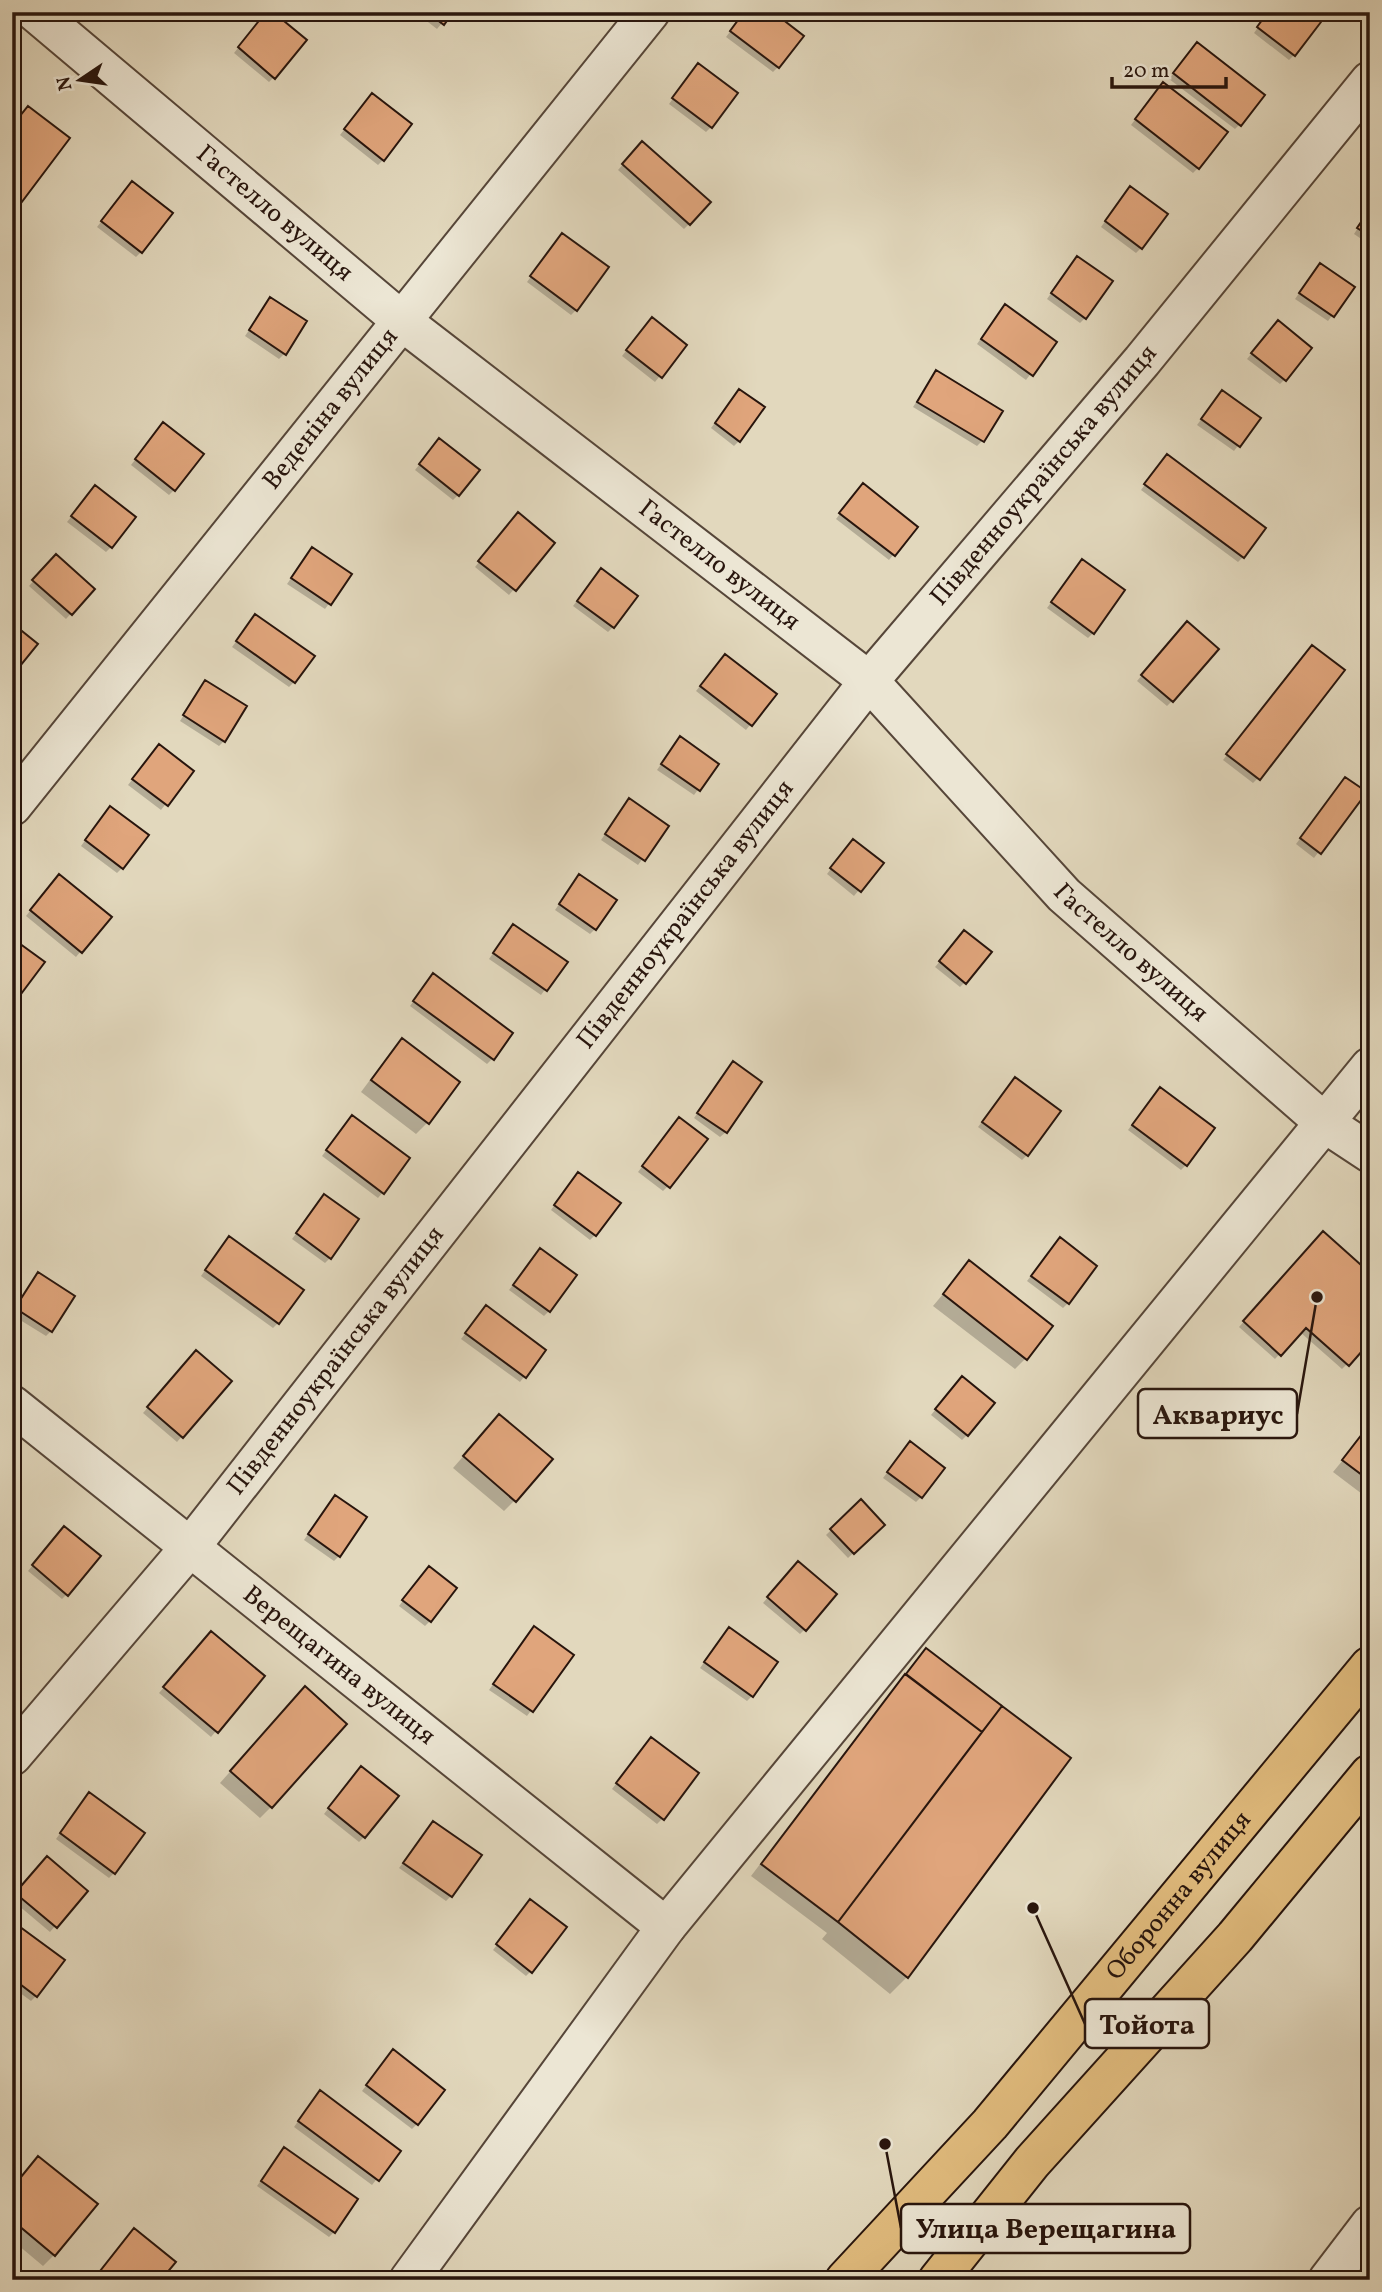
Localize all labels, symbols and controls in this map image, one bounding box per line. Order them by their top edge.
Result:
north arrow [46,46,116,116]
scale bar [1112,46,1226,90]
text: 20 m [1123,57,1169,86]
text: N [51,74,80,93]
street label: Гастелло вулиця [188,137,361,290]
street label: Веденіна вулиця [255,321,407,498]
street label: Південноукраїнська вулиця [922,337,1166,614]
street label: Гастелло вулиця [630,491,807,639]
street label: Південноукраїнська вулиця [569,772,803,1057]
street label: Гастелло вулиця [1044,876,1216,1031]
street label: Південноукраїнська вулиця [219,1219,453,1503]
callout: Аквариус [1138,1389,1297,1438]
text: Аквариус [1152,1397,1284,1436]
street label: Верещагина вулиця [235,1578,443,1754]
street label: Оборонна вулиця [1098,1804,1260,1989]
callout: Тойота [1085,1999,1209,2048]
text: Тойота [1099,2007,1195,2046]
callout: Улица Верещагина [901,2204,1190,2253]
text: Улица Верещагина [916,2211,1176,2250]

